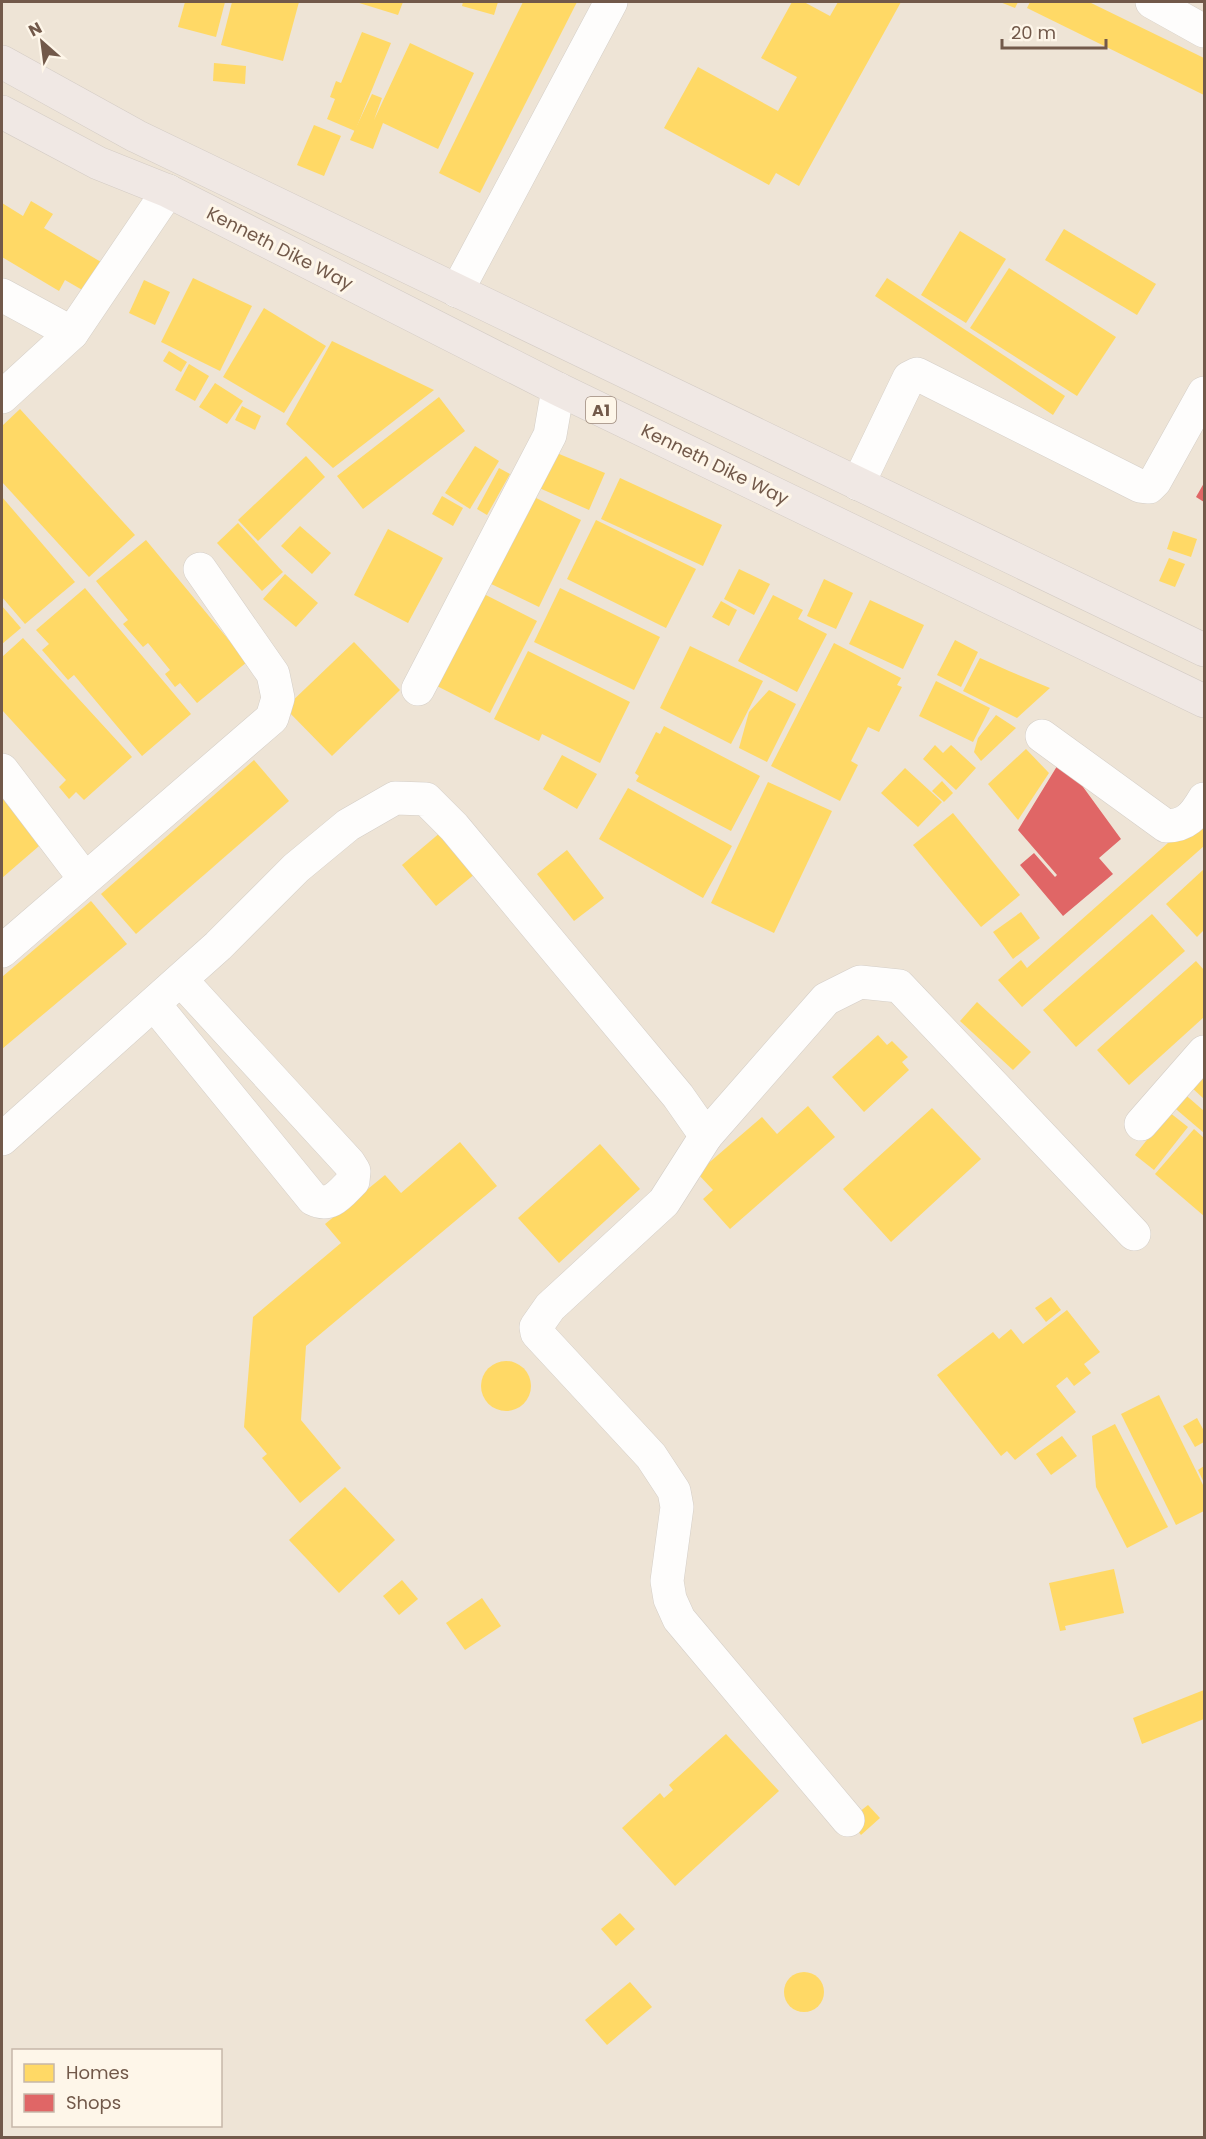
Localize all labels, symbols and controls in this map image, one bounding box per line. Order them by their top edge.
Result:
north arrow [12,12,72,72]
scale bar [1002,12,1106,50]
text: N [24,16,46,42]
text: 20 m [1011,20,1056,45]
street label: Kenneth Dike Way [202,200,358,296]
road number: A1 [586,397,616,423]
street label: Kenneth Dike Way [637,417,793,511]
legend [12,2049,222,2127]
text: Homes [66,2060,129,2085]
text: Shops [66,2090,121,2115]

